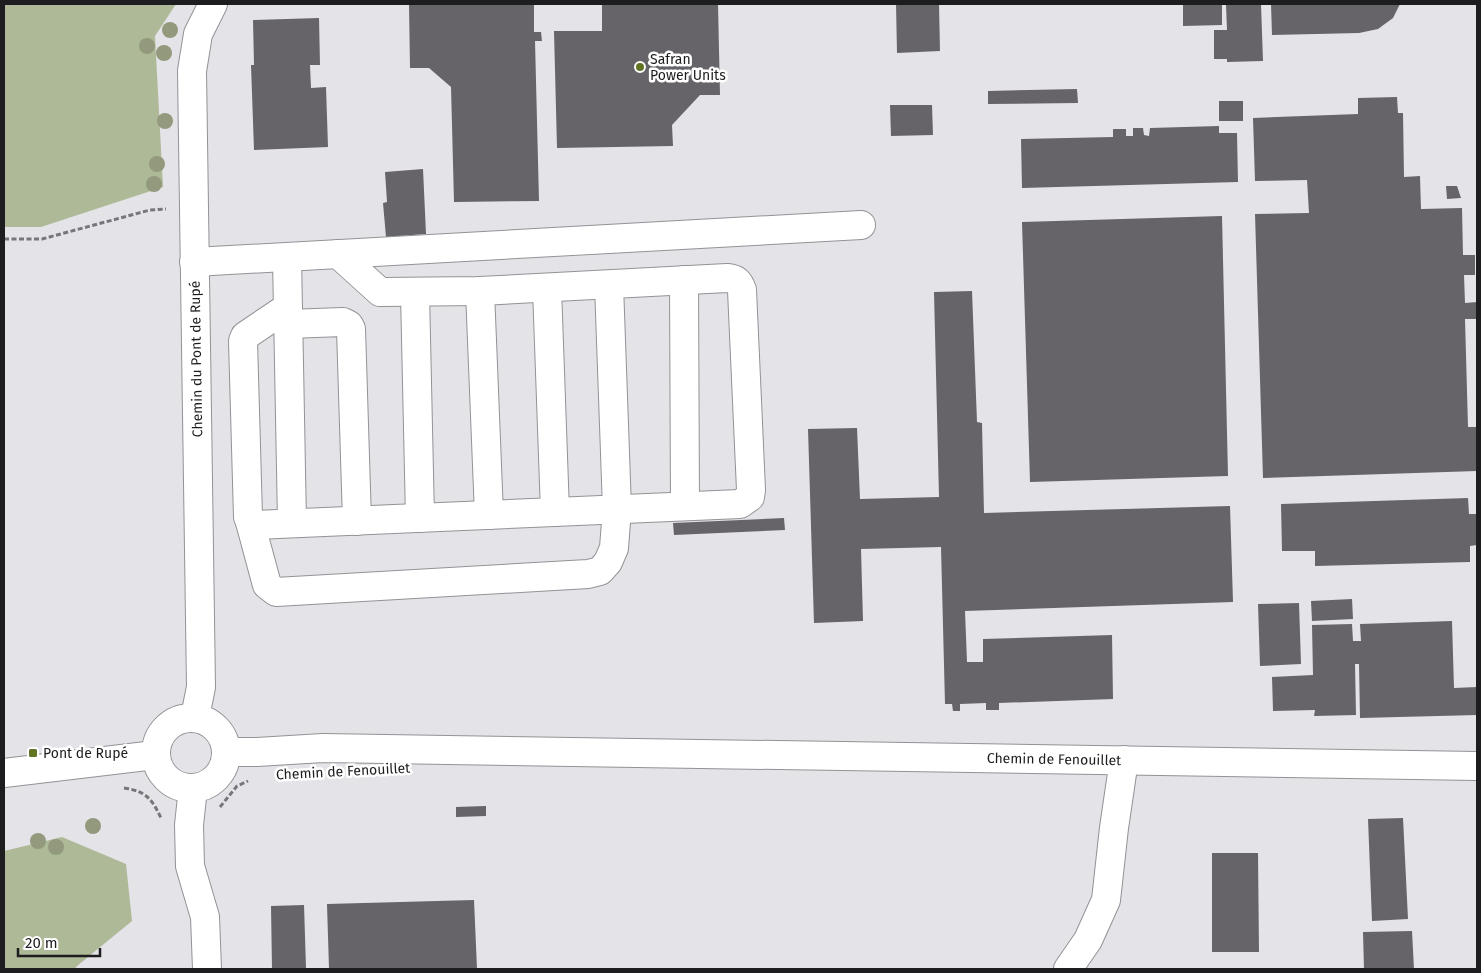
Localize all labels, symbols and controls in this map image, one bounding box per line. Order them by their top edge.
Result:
place label: Safran Power Units [650,51,726,84]
marker: Safran Power Units [634,61,646,73]
street label: Chemin du Pont de Rupé [187,280,206,438]
place label: Pont de Rupé [43,745,128,762]
marker: Pont de Rupé [27,747,39,759]
street label: Chemin de Fenouillet [987,750,1122,769]
street label: Chemin de Fenouillet [275,759,412,784]
scale bar [18,926,100,958]
text: 20 m [25,934,58,952]

